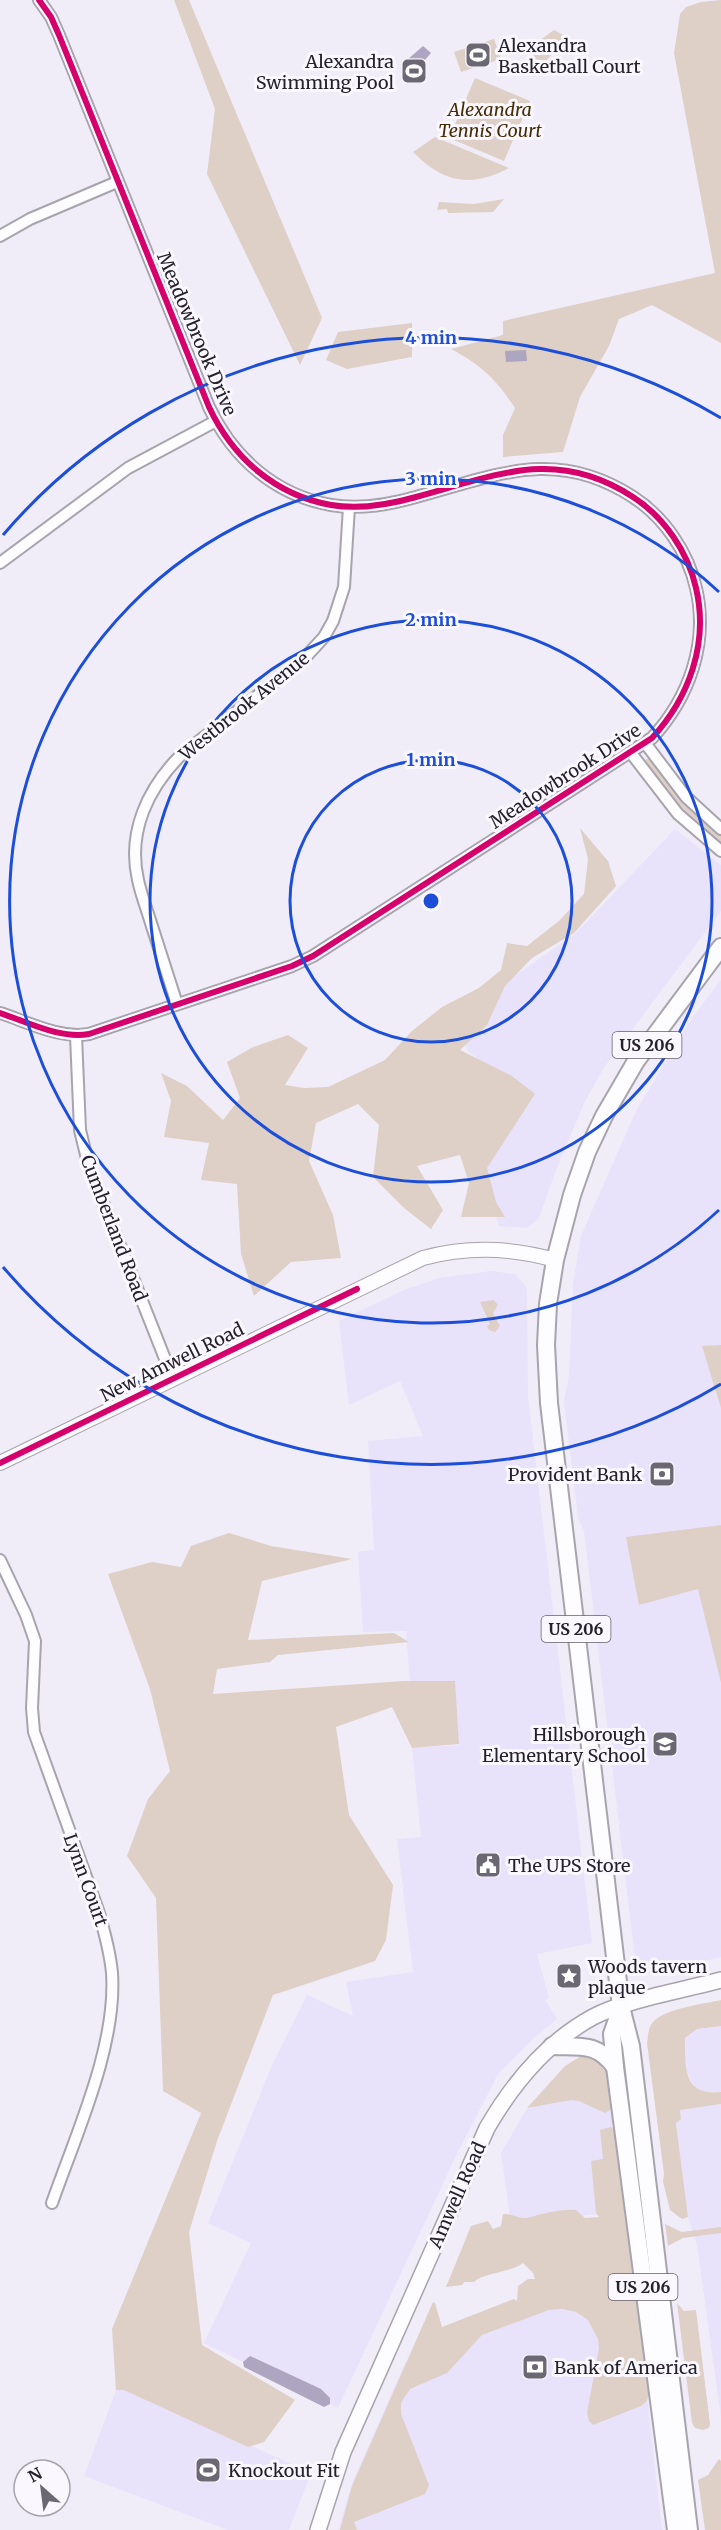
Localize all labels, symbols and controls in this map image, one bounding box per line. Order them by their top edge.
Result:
place label: Alexandra Basketball Court [497,34,641,78]
sports icon: Alexandra Basketball Court [463,40,493,70]
place label: Alexandra Swimming Pool [256,50,394,94]
sports icon: Alexandra Swimming Pool [399,56,429,86]
park label: Alexandra Tennis Court [438,98,543,142]
street label: Meadowbrook Drive [152,249,242,419]
text: 4 min [405,326,457,349]
text: 3 min [406,467,456,490]
text: 2 min [405,608,457,631]
street label: Westbrook Avenue [174,646,314,766]
street label: Meadowbrook Drive [485,719,645,833]
text: 1 min [406,748,456,771]
centre of rings [421,891,441,911]
road number: US 206 [612,1032,682,1058]
street label: Cumberland Road [76,1152,153,1304]
street label: New Amwell Road [97,1317,248,1407]
bank icon: Provident Bank [647,1459,677,1489]
place label: Provident Bank [508,1463,643,1486]
road number: US 206 [542,1616,610,1642]
place label: Hillsborough Elementary School [482,1723,646,1767]
school or university icon: Hillsborough Elementary School [650,1729,680,1759]
street label: Lynn Court [59,1830,113,1930]
public building icon: The UPS Store [473,1850,503,1880]
place label: The UPS Store [508,1854,631,1877]
place label: Woods tavern plaque [587,1955,707,1999]
place icon: Woods tavern plaque [554,1961,584,1991]
street label: Amwell Road [423,2138,491,2253]
road number: US 206 [608,2274,678,2300]
bank icon: Bank of America [520,2352,550,2382]
place label: Bank of America [554,2356,698,2379]
sports icon: Knockout Fit [193,2455,223,2485]
north arrow [12,2458,72,2518]
place label: Knockout Fit [228,2459,340,2482]
text: N [25,2463,46,2487]

